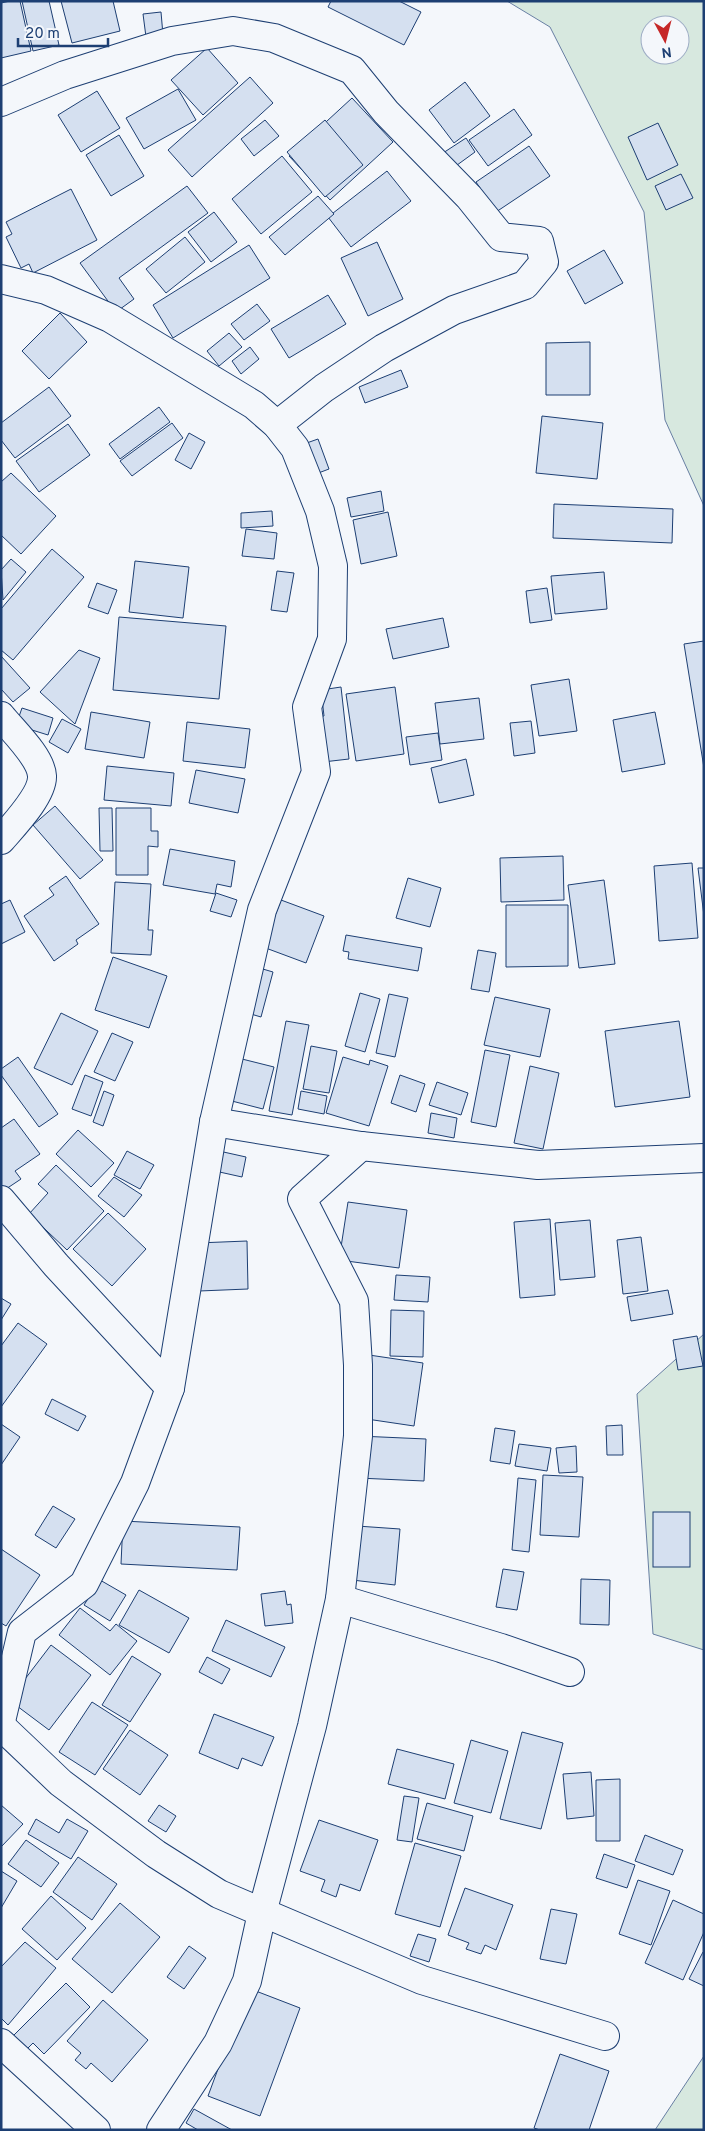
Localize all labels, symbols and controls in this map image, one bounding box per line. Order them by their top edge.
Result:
scale bar [18,15,108,47]
north arrow [640,15,690,65]
text: 20 m [25,25,60,44]
text: N [660,42,672,60]

